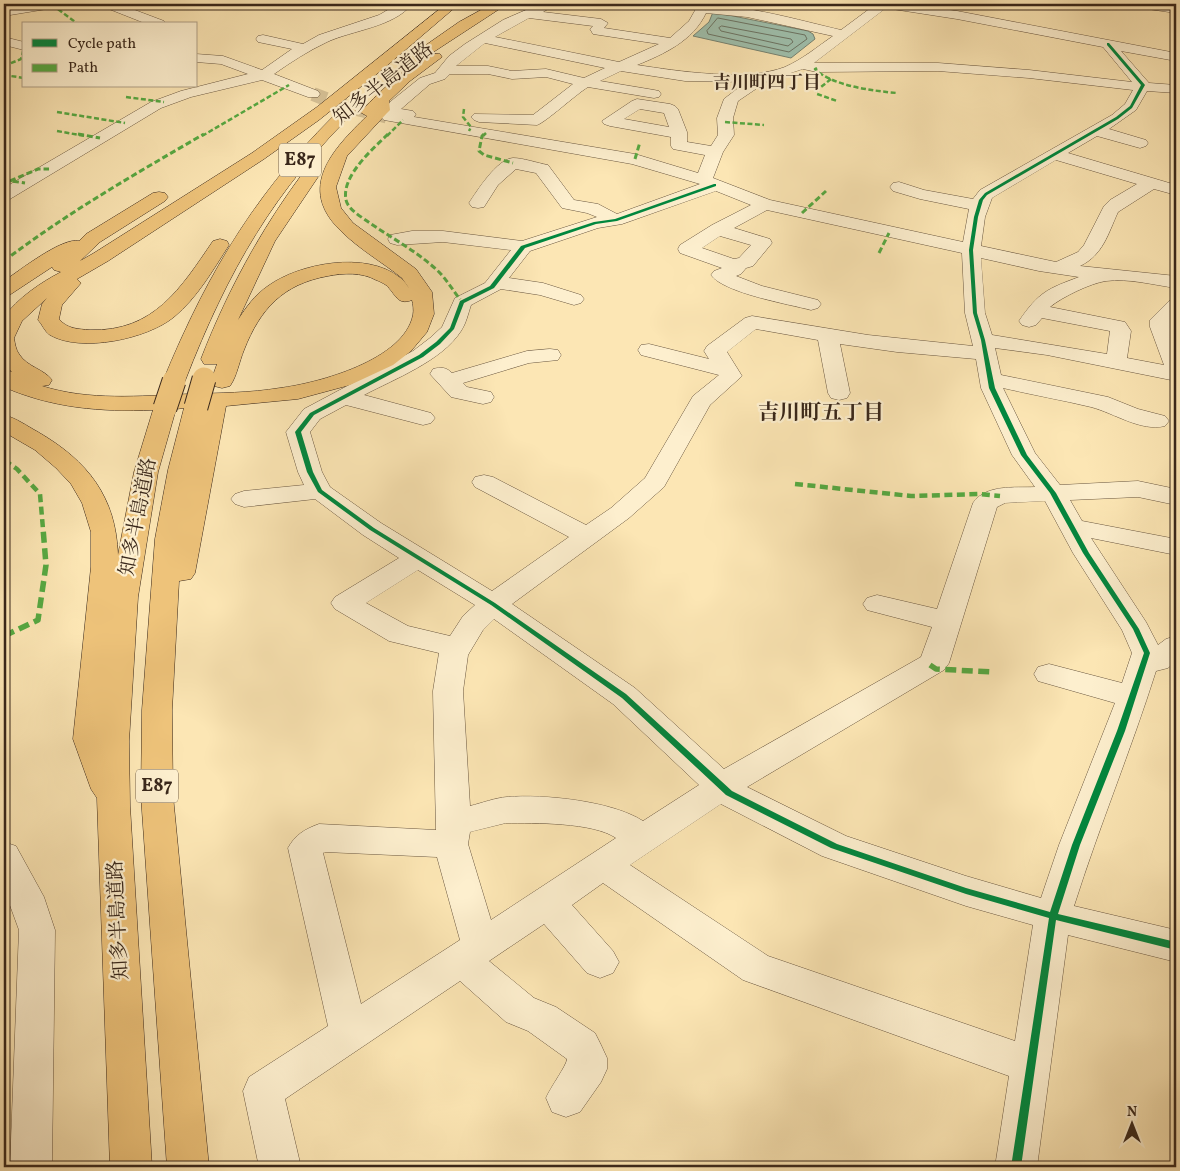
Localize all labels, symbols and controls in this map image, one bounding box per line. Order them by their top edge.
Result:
legend [22,22,198,88]
text: Cycle path [68,34,136,55]
street label: 知多半島道路 [328,36,440,132]
text: Path [68,58,98,79]
district label: 吉川町四丁目 [713,71,821,96]
road number: E87 [279,144,321,176]
district label: 吉川町五丁目 [758,399,884,428]
street label: 知多半島道路 [114,455,164,579]
road number: E87 [136,769,178,802]
street label: 知多半島道路 [102,859,136,981]
north arrow [1108,1098,1158,1148]
text: N [1127,1103,1137,1122]

